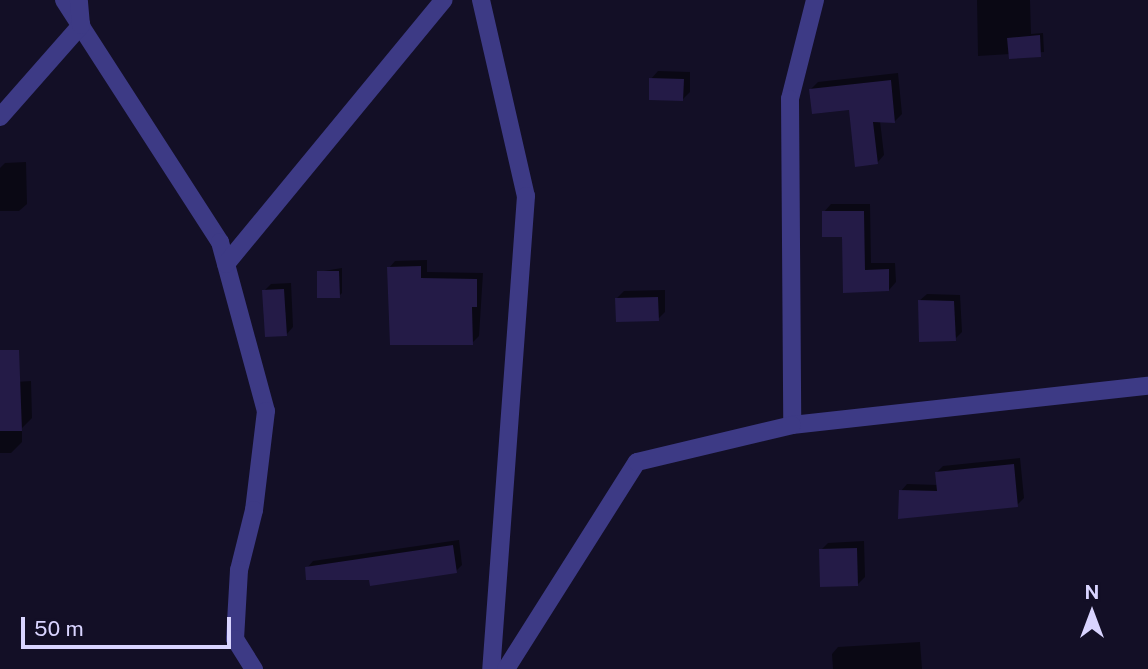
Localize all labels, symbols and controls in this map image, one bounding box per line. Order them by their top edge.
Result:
north arrow [1057,578,1127,648]
text: N [1085,581,1099,603]
scale bar [24,602,234,646]
text: 50 m [34,616,84,641]

